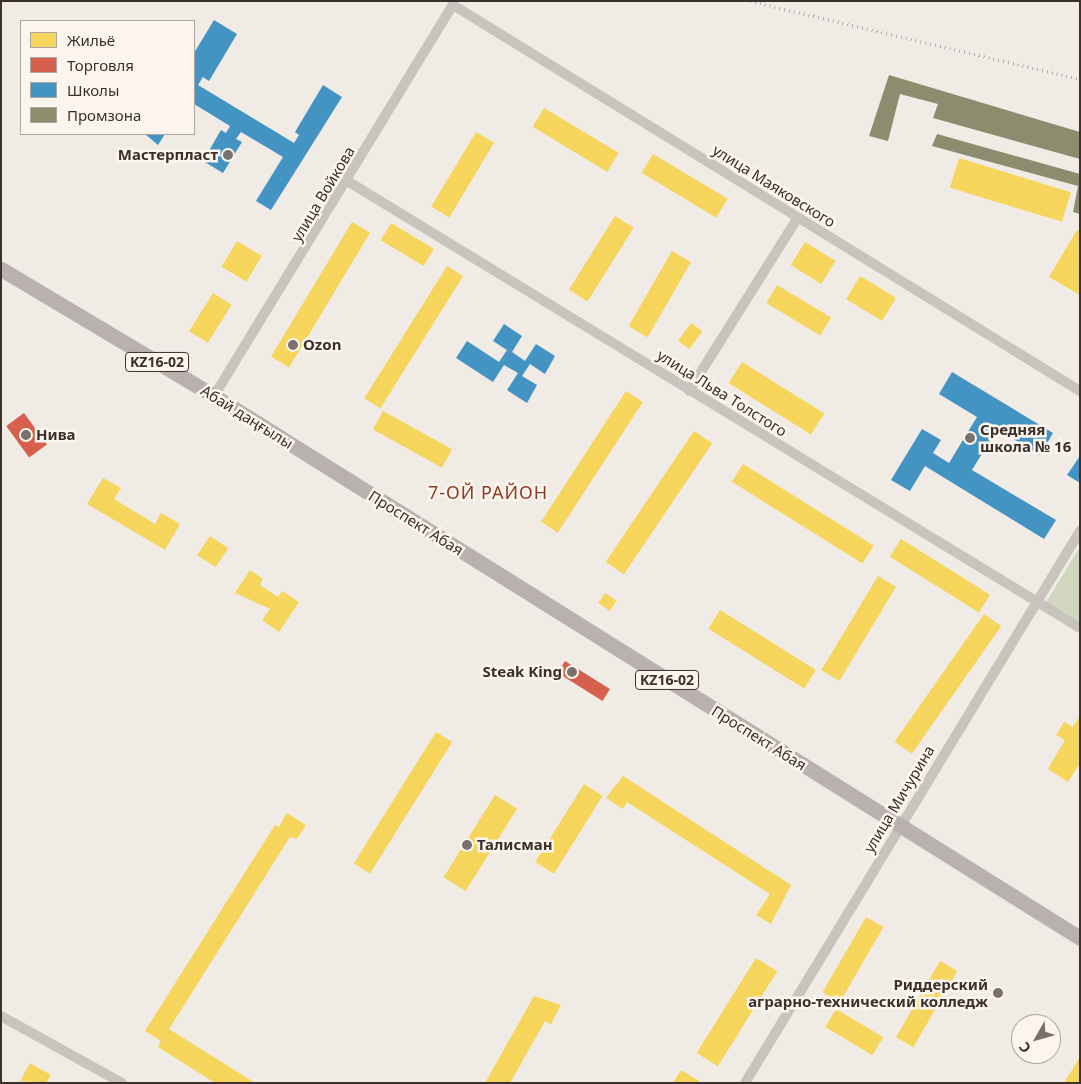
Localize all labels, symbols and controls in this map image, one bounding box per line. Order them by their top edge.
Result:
legend [20,20,195,135]
text: Жильё [67,30,115,50]
text: Торговля [67,55,134,75]
text: Школы [67,80,119,100]
text: Промзона [67,105,141,125]
street label: улица Маяковского [709,141,839,231]
street label: улица Войкова [288,143,358,245]
place label: Мастерпласт [118,146,218,164]
marker: Мастерпласт [222,149,234,161]
place label: Ozon [303,336,341,354]
marker: Ozon [287,339,299,351]
street label: улица Льва Толстого [654,346,790,440]
road number: KZ16-02 [124,351,190,374]
street label: Абай даңғылы [198,381,296,453]
place label: Средняя школа № 16 [980,420,1071,455]
place label: Нива [36,426,76,444]
marker: Нива [20,429,32,441]
marker: Средняя школа № 16 [964,432,976,444]
district label: 7-ОЙ РАЙОН [427,481,549,503]
street label: Проспект Абая [365,487,467,559]
place label: Steak King [482,663,562,681]
marker: Steak King [566,666,578,678]
road number: KZ16-02 [634,668,700,692]
street label: Проспект Абая [708,702,810,774]
street label: улица Мичурина [860,742,938,856]
place label: Талисман [477,836,553,854]
marker: Талисман [461,839,473,851]
place label: Риддерский аграрно-технический колледж [748,975,988,1010]
marker: Риддерский аграрно-технический колледж [992,987,1004,999]
north arrow [1011,1014,1061,1064]
text: С [1014,1039,1035,1057]

